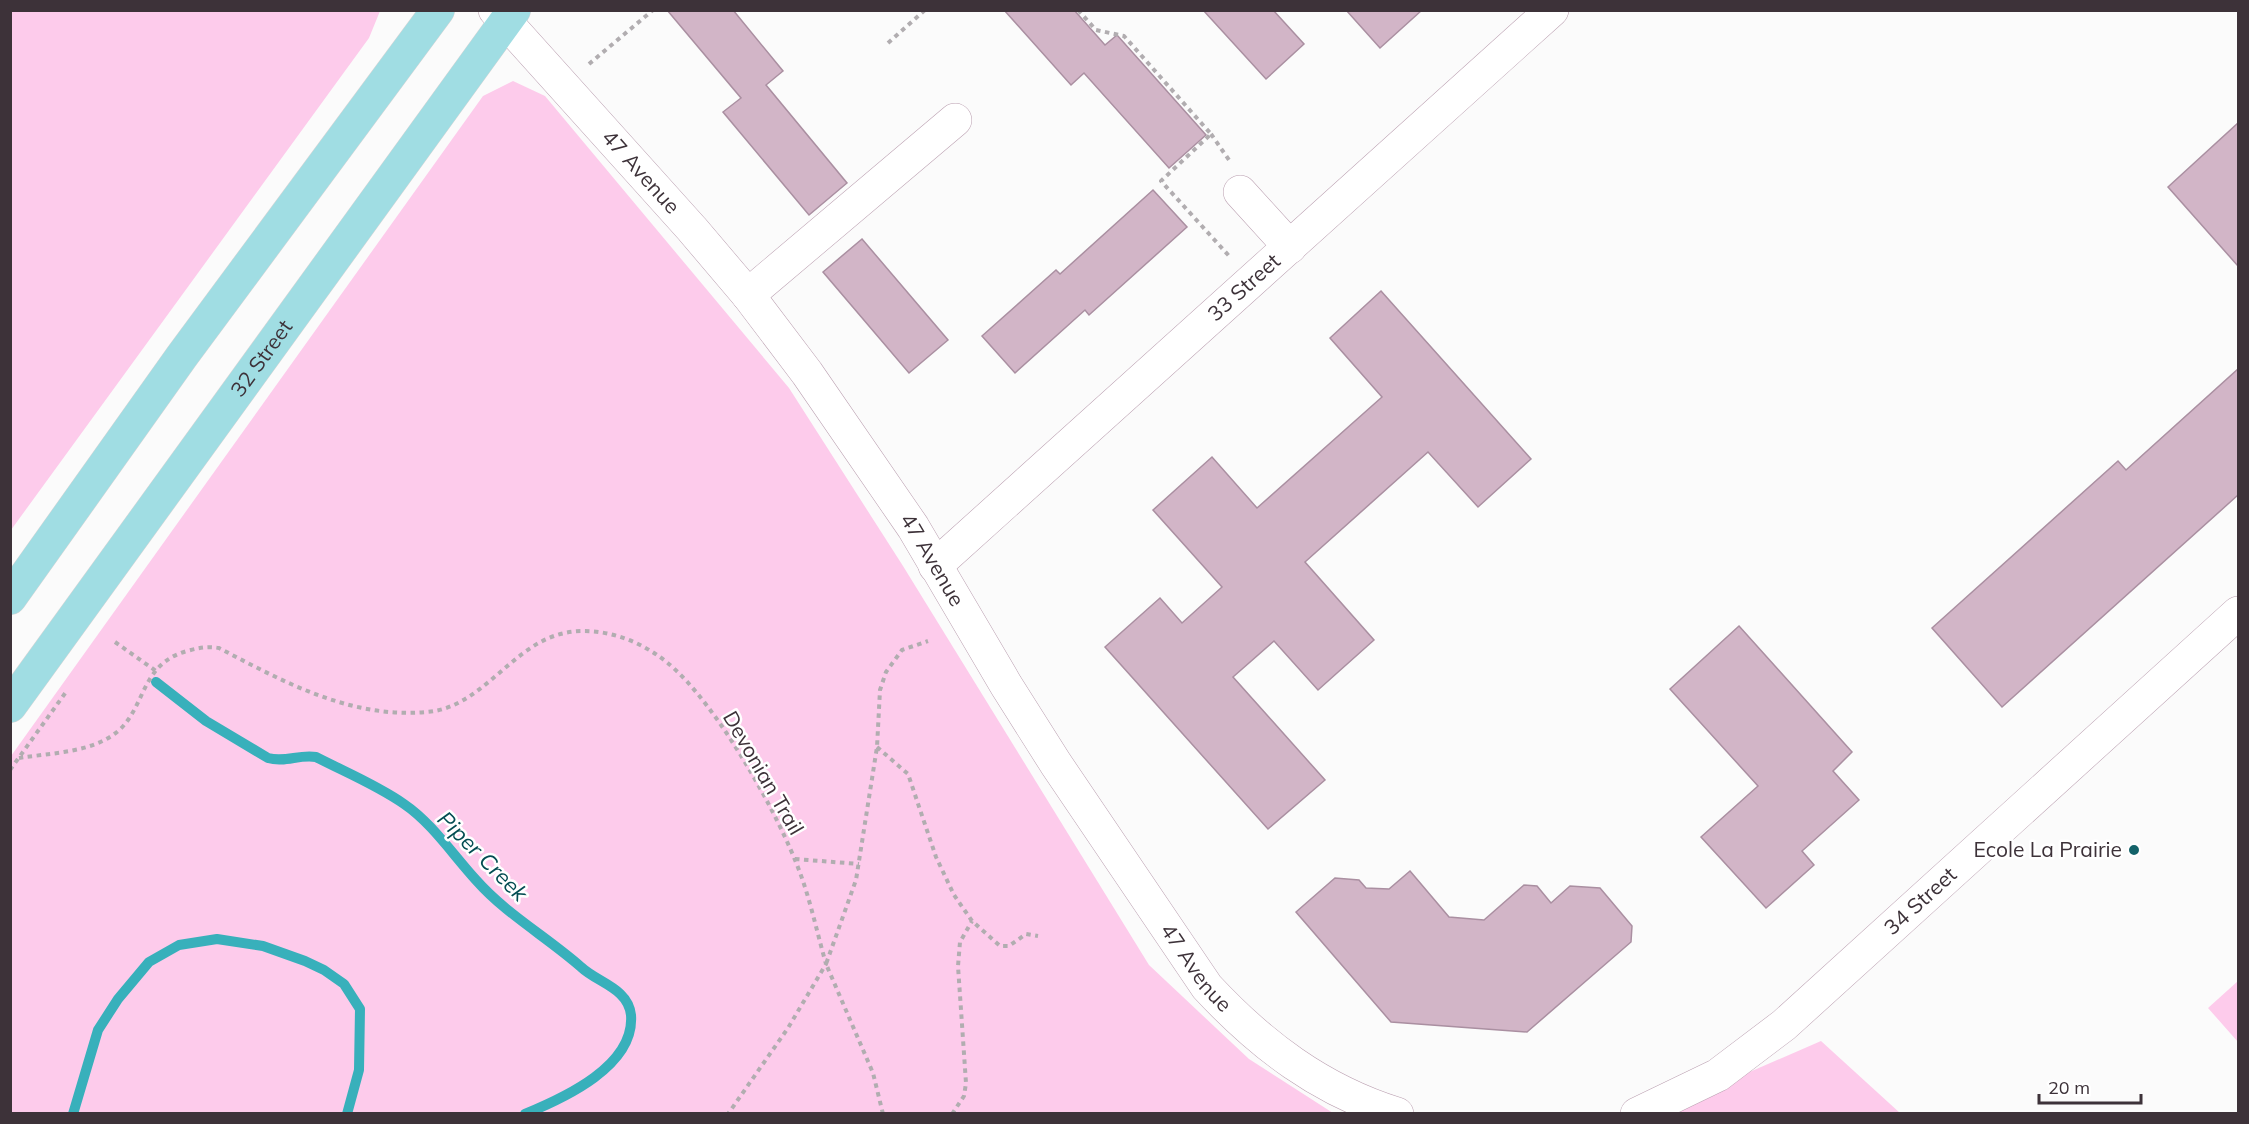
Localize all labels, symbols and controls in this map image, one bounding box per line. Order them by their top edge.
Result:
street label: 47 Avenue [597,124,686,219]
street label: 33 Street [1202,247,1285,326]
street label: 32 Street [224,314,297,402]
street label: 47 Avenue [895,508,971,611]
street label: Devonian Trail [718,706,810,839]
water label: Piper Creek [432,805,535,908]
place label: Ecole La Prairie [1974,836,2122,862]
marker: Ecole La Prairie [2127,843,2141,857]
street label: 34 Street [1878,861,1961,940]
street label: 47 Avenue [1156,918,1238,1017]
scale bar [2039,1067,2141,1105]
text: 20 m [2048,1076,2090,1099]

